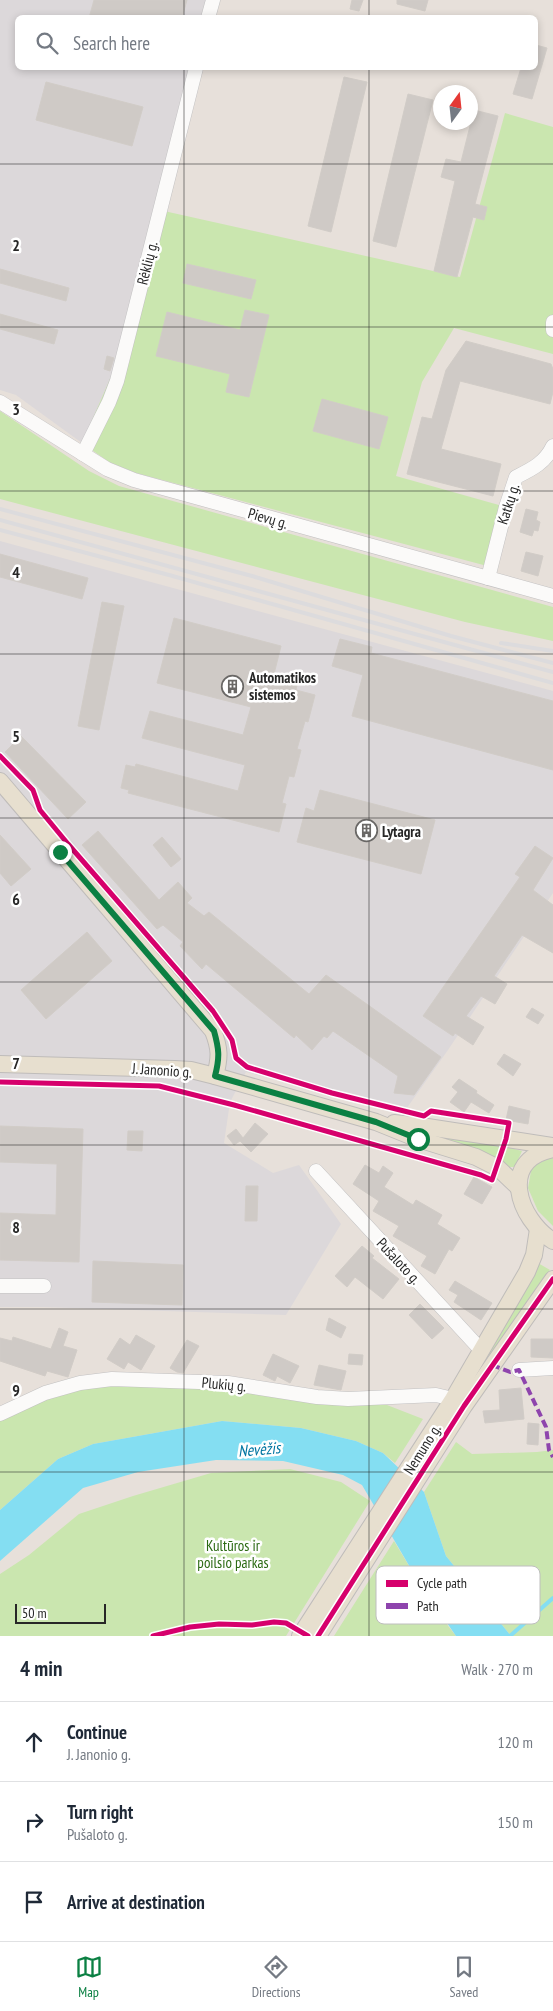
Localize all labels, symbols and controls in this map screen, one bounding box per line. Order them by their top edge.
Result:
search box [15,15,538,70]
icon: search [33,29,61,57]
text: Search here [73,31,150,55]
north arrow [433,85,478,130]
text: 2 [12,235,20,255]
street label: Rėklių g. [132,239,162,287]
text: 3 [12,399,20,419]
street label: Katkų g. [492,481,524,527]
street label: Pievų g. [246,503,290,533]
text: 4 [12,562,20,582]
place label: Automatikos sistemos [248,668,316,704]
building icon: Automatikos sistemos [221,674,245,698]
text: 5 [12,726,20,746]
building icon: Lytagra [354,819,378,843]
place label: Lytagra [382,822,421,841]
route end [49,841,72,864]
text: 6 [12,889,20,909]
text: 7 [12,1053,20,1073]
street label: J. Janonio g. [131,1058,193,1082]
route start [407,1128,430,1151]
text: 8 [12,1217,20,1237]
street label: Pušaloto g. [373,1234,426,1288]
street label: Plukių g. [201,1373,247,1395]
text: 9 [12,1380,20,1400]
street label: Nemuno g. [399,1420,445,1478]
water label: Nevėžis [237,1437,283,1461]
park label: Kultūros ir poilsio parkas [197,1536,269,1572]
legend [376,1566,540,1624]
text: Cycle path [417,1574,467,1592]
text: Path [417,1597,439,1615]
scale bar [15,1601,106,1624]
text: 50 m [22,1604,47,1622]
text: 4 min [20,1655,62,1682]
text: Walk · 270 m [461,1659,533,1679]
text: Continue [67,1720,127,1744]
icon: ahead [20,1728,48,1756]
text: 120 m [498,1732,533,1752]
text: J. Janonio g. [67,1744,131,1764]
text: Turn right [67,1800,133,1824]
icon: right [20,1808,48,1836]
text: 150 m [498,1812,533,1832]
text: Pušaloto g. [67,1824,128,1844]
icon: arrive [20,1888,48,1916]
text: Arrive at destination [67,1890,205,1914]
tab: Map [75,1953,103,2001]
tab: Directions [252,1953,300,2001]
tab: Saved [450,1953,478,2001]

